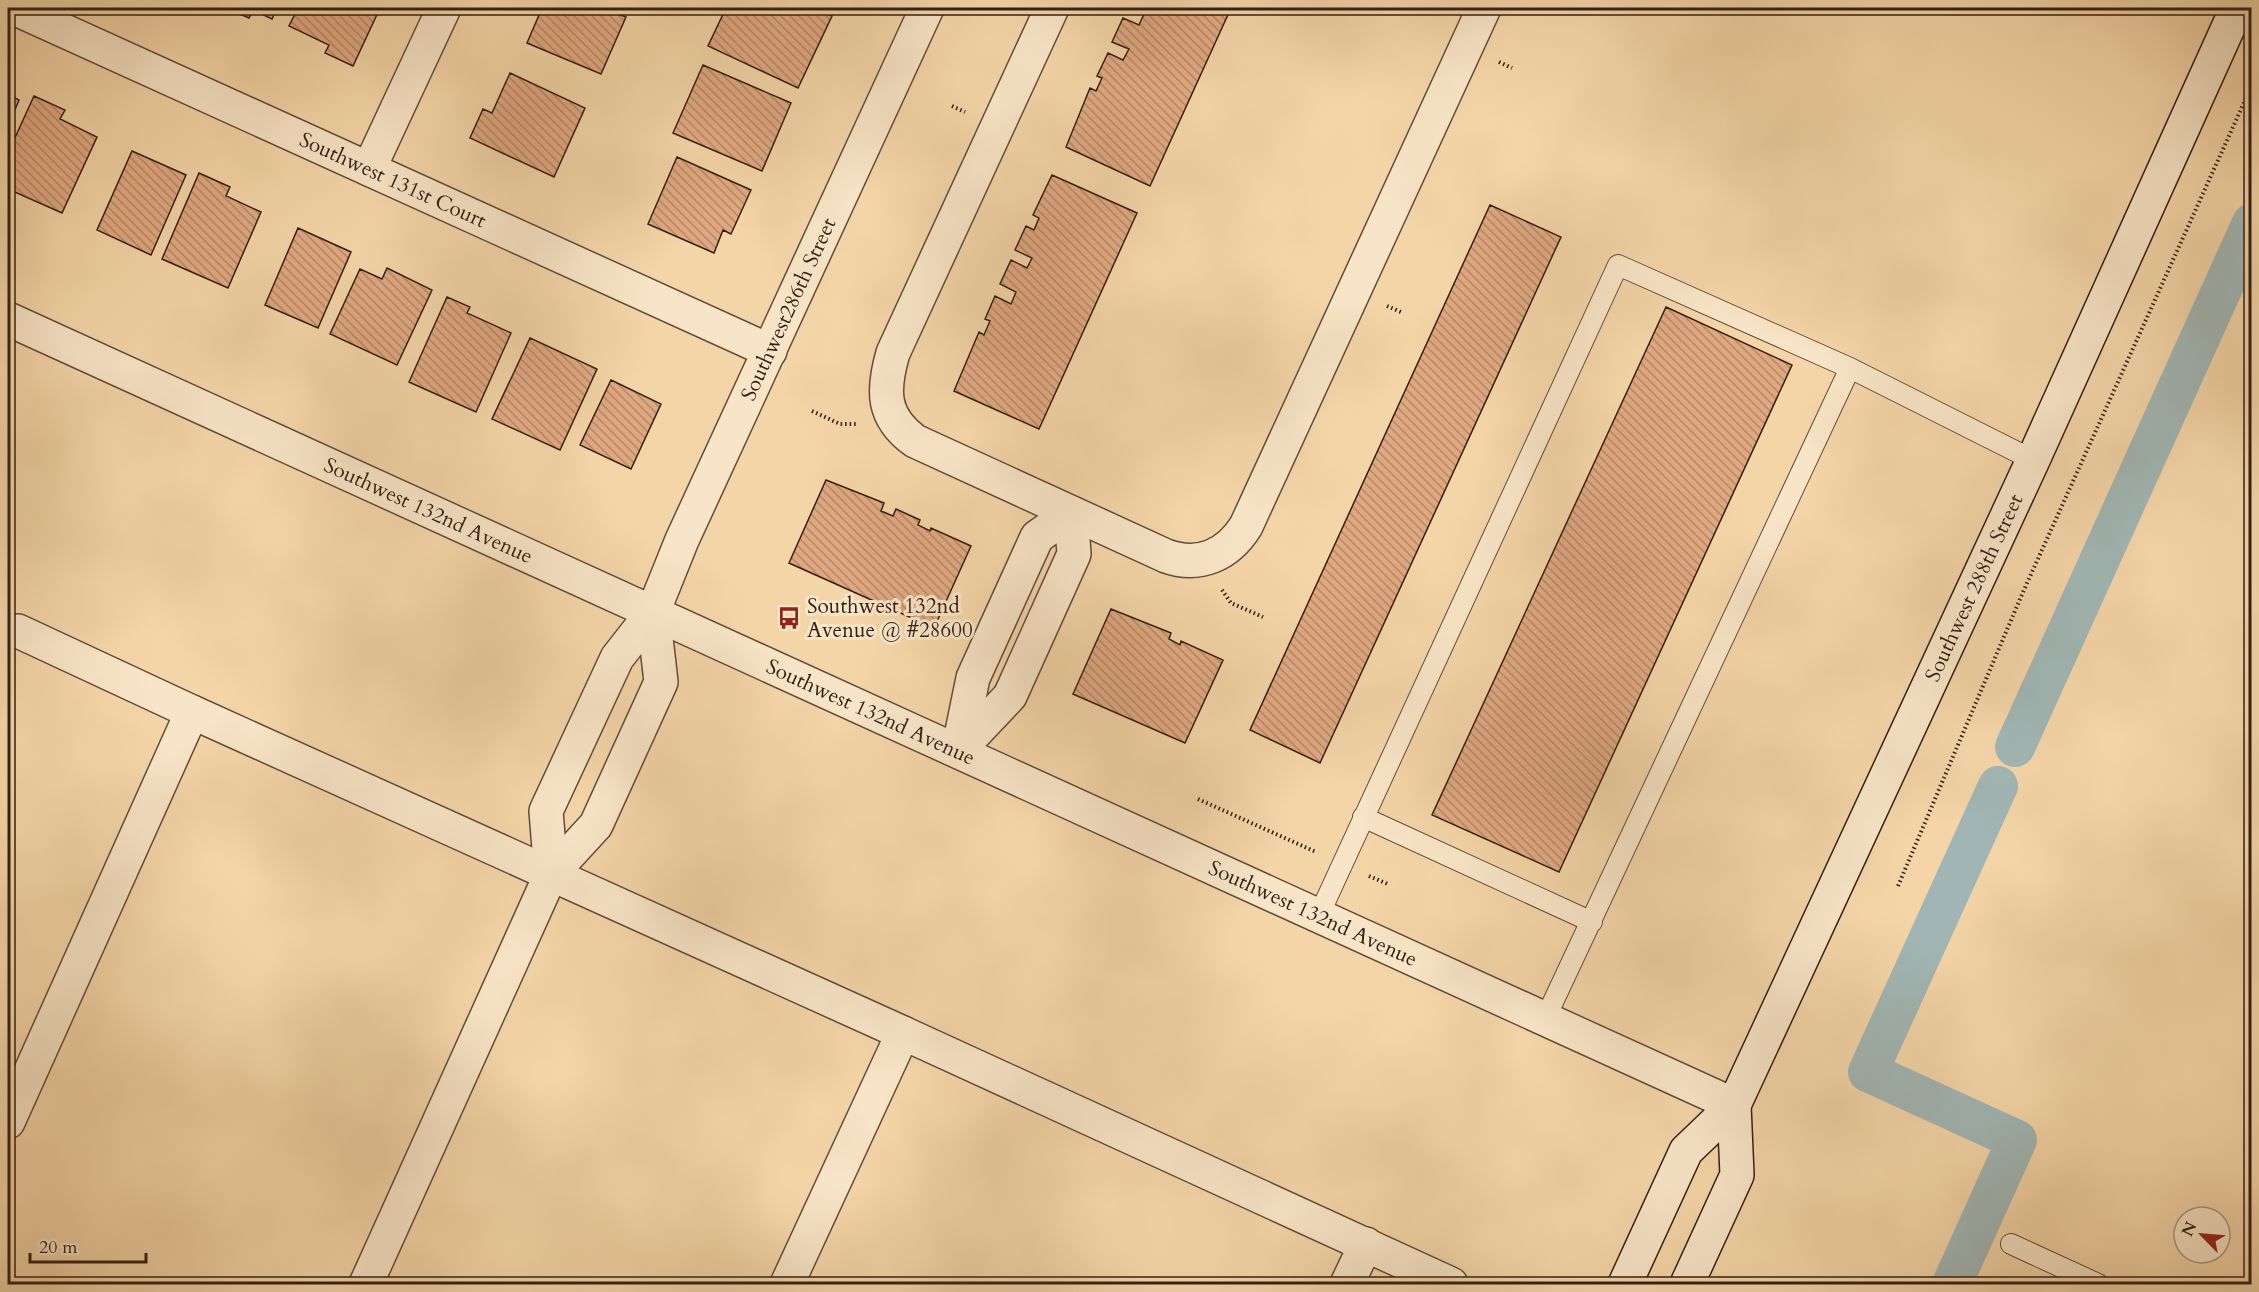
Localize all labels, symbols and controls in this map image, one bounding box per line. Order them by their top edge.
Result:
street label: Southwest 131st Court [295,125,491,235]
street label: Southwest286th Street [734,213,844,406]
street label: Southwest 132nd Avenue [319,451,537,571]
street label: Southwest 288th Street [1918,489,2030,687]
place label: Southwest 132nd Avenue @ #28600 [807,592,973,645]
bus stop icon: Southwest 132nd Avenue @ #28600 [776,605,802,631]
street label: Southwest 132nd Avenue [761,652,980,772]
street label: Southwest 132nd Avenue [1204,854,1422,974]
north arrow [2172,1205,2232,1265]
text: N [2176,1218,2202,1240]
scale bar [30,1226,146,1264]
text: 20 m [39,1235,78,1260]

